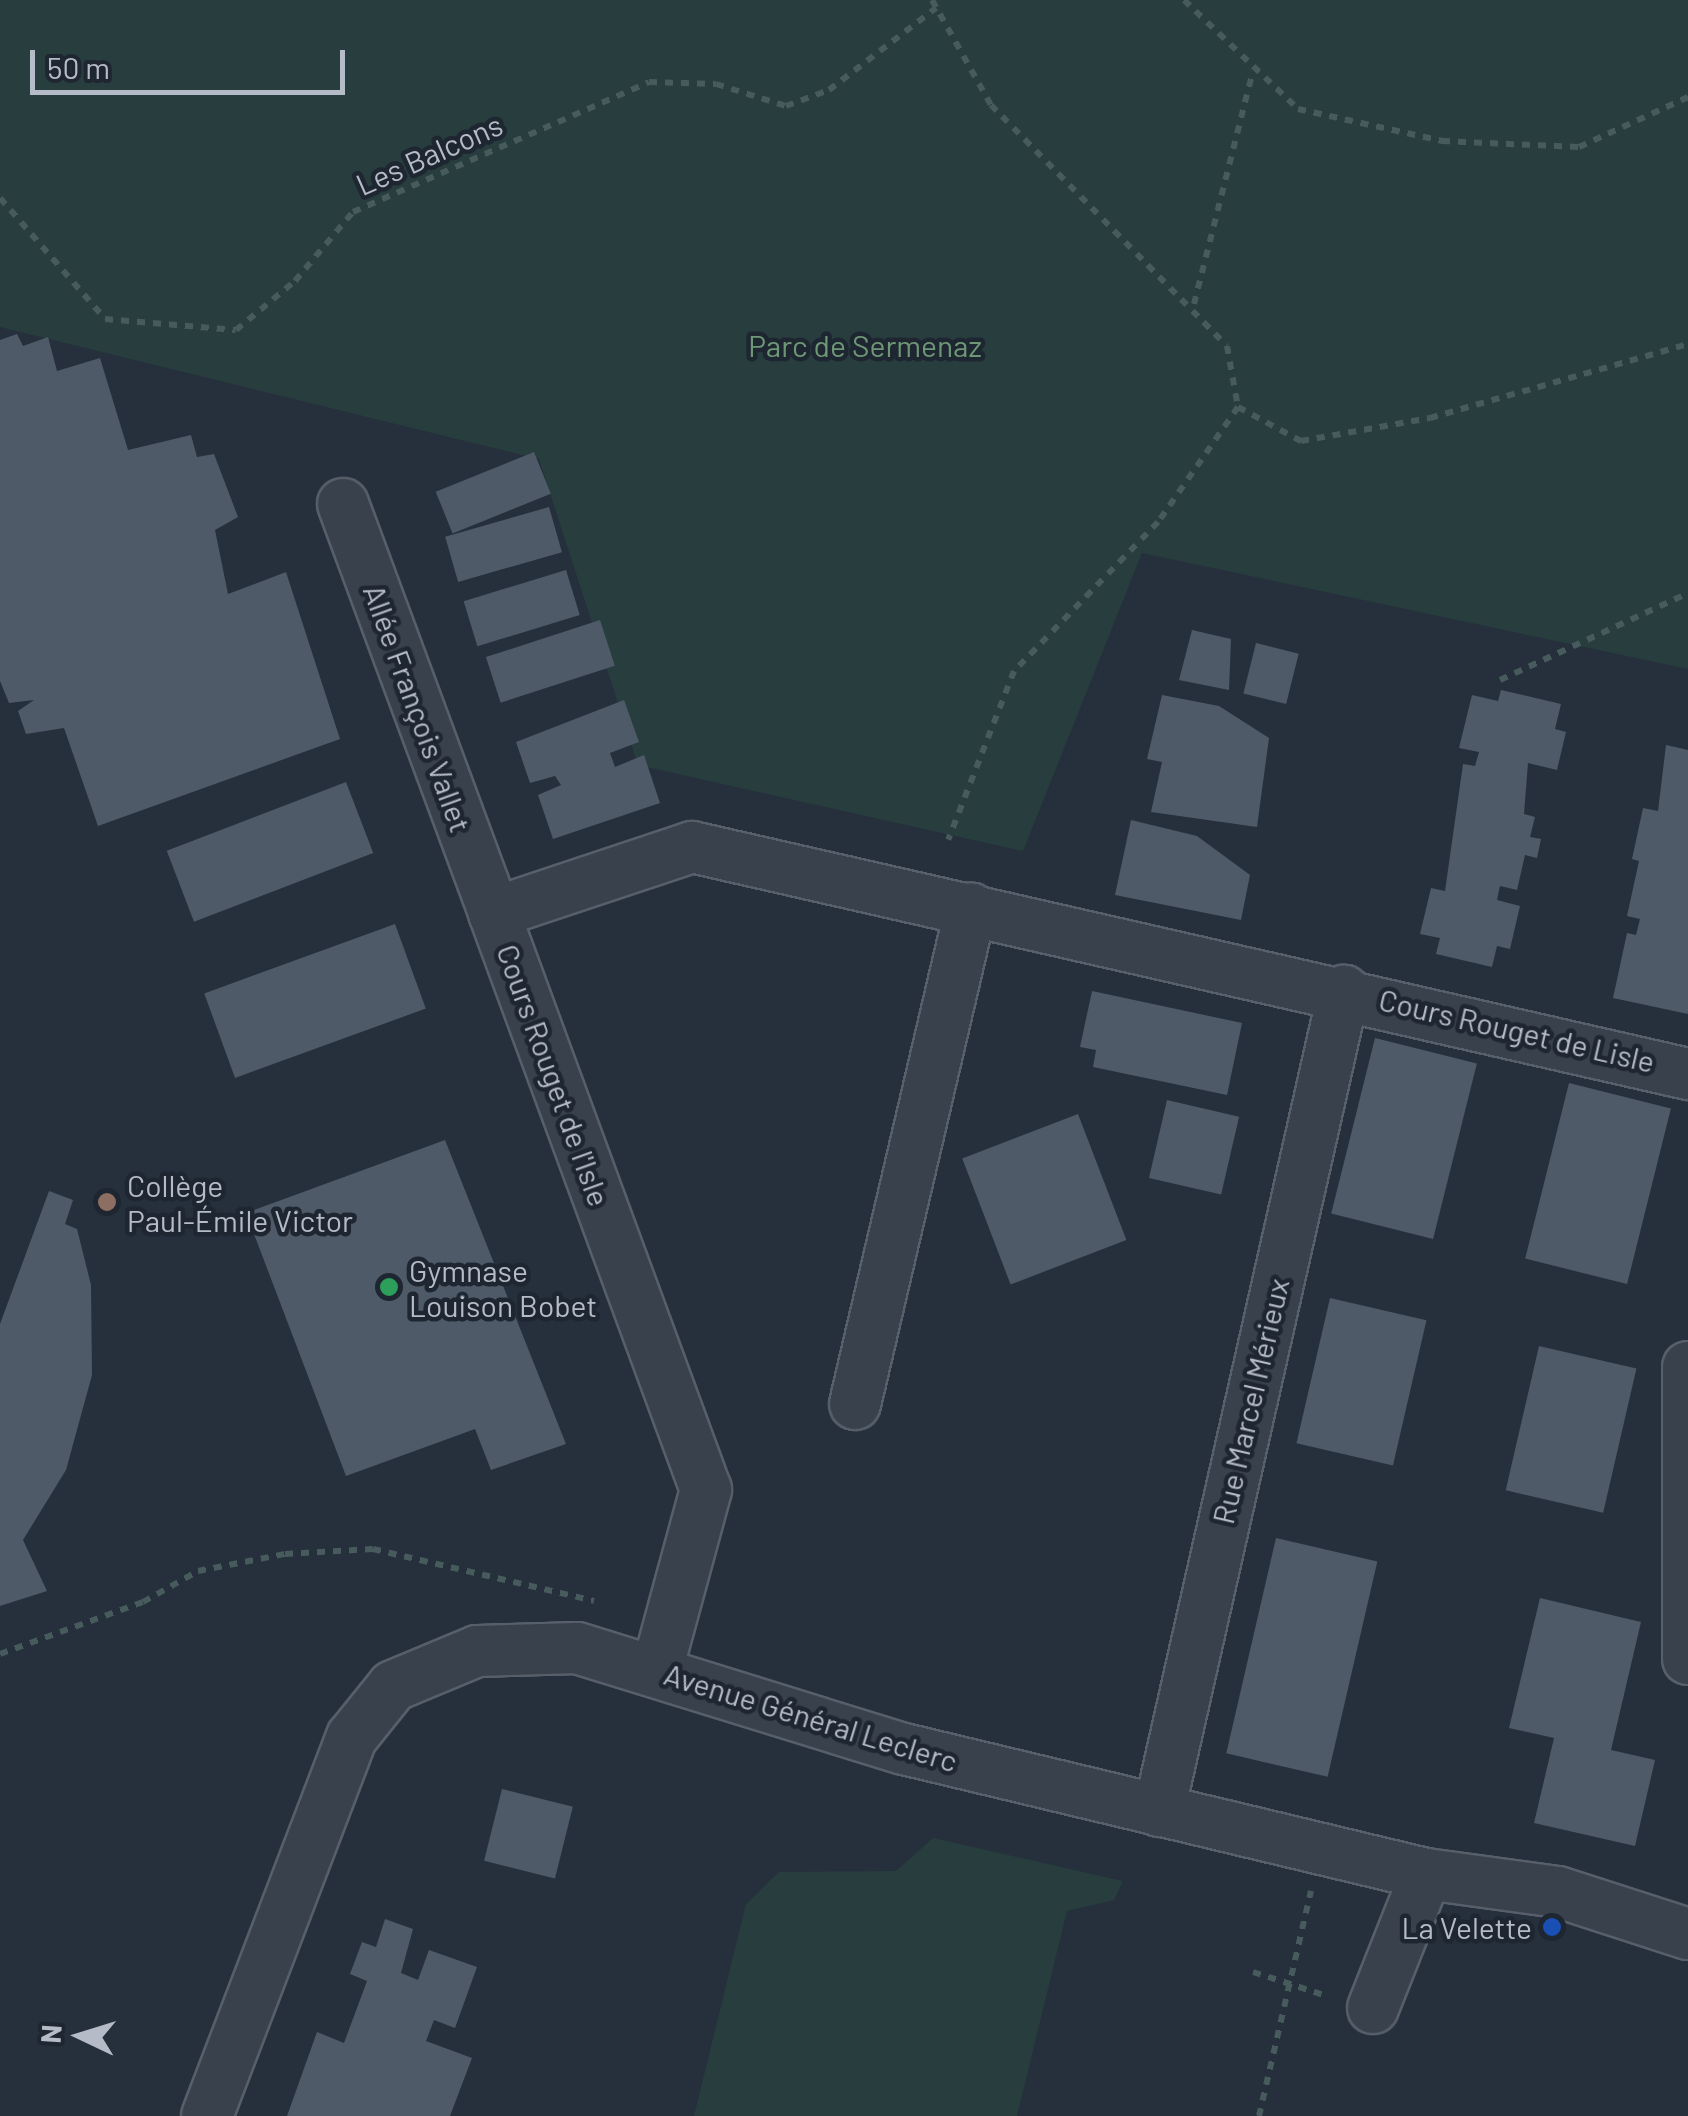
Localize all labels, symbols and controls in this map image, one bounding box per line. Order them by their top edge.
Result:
scale bar [35,30,350,92]
text: 50 m [47,49,110,85]
street label: Les Balcons [350,106,508,202]
park label: Parc de Sermenaz [748,327,982,363]
street label: Allée François Vallet [356,579,480,837]
street label: Cours Rouget de l'Isle [490,939,618,1211]
street label: Cours Rouget de Lisle [1376,981,1658,1079]
place label: Collège Paul-Émile Victor [127,1167,353,1238]
marker: Collège Paul-Émile Victor [96,1191,118,1213]
place label: Gymnase Louison Bobet [409,1252,597,1322]
street label: Rue Marcel Mérieux [1204,1275,1296,1527]
marker: Gymnase Louison Bobet [378,1276,400,1298]
street label: Avenue Général Leclerc [660,1655,962,1779]
place label: La Velette [1401,1909,1532,1945]
marker: La Velette [1541,1916,1563,1938]
north arrow [30,1986,130,2086]
text: N [32,2023,68,2044]

